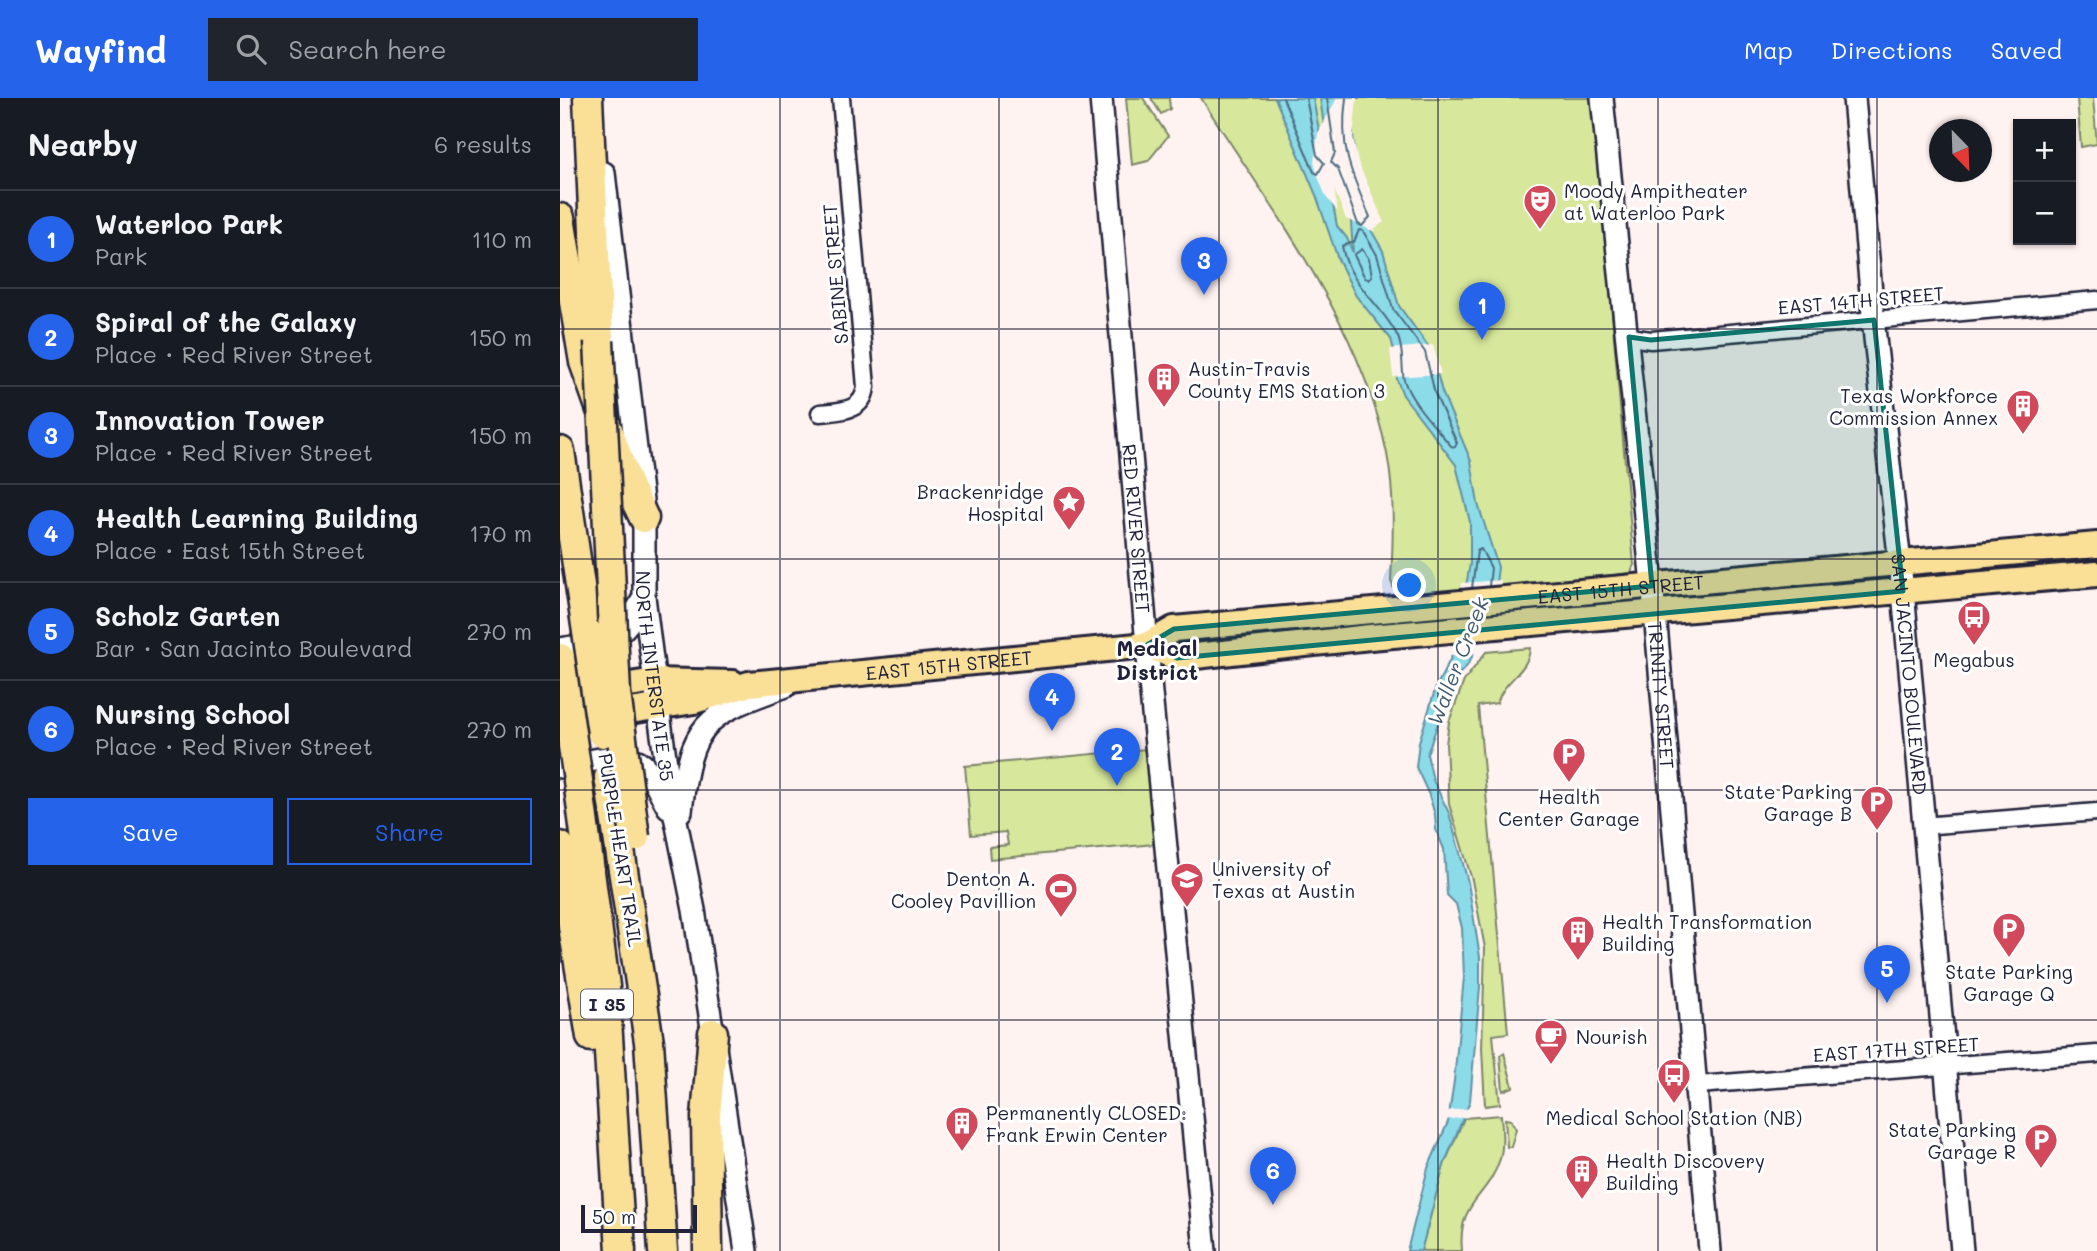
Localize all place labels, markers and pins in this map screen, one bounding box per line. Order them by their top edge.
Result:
place label: Moody Ampitheater at Waterloo Park [1564,178,1748,225]
theatre icon: Moody Ampitheater at Waterloo Park [1521,182,1559,231]
pin: 3 [1181,237,1227,295]
pin: 1 [1459,282,1505,340]
place label: Austin-Travis County EMS Station 3 [1188,356,1385,403]
building icon: Austin-Travis County EMS Station 3 [1145,360,1183,409]
place label: Texas Workforce Commission Annex [1829,383,1998,430]
building icon: Texas Workforce Commission Annex [2004,387,2042,436]
place label: Brackenridge Hospital [917,479,1044,526]
place icon: Brackenridge Hospital [1050,483,1088,532]
bus stop icon: Megabus [1955,598,1993,647]
place label: Megabus [1933,647,2015,672]
pin: 4 [1029,673,1075,731]
pin: 2 [1094,728,1140,786]
parking icon: Health Center Garage [1550,735,1588,784]
place label: State Parking Garage B [1724,779,1852,826]
parking icon: State Parking Garage B [1858,783,1896,832]
place label: Health Center Garage [1498,784,1640,831]
place label: University of Texas at Austin [1212,856,1355,903]
school or university icon: University of Texas at Austin [1168,860,1206,909]
place label: Denton A. Cooley Pavillion [891,866,1036,913]
sports icon: Denton A. Cooley Pavillion [1042,870,1080,919]
place label: Health Transformation Building [1602,909,1812,956]
parking icon: State Parking Garage Q [1990,910,2028,959]
building icon: Health Transformation Building [1559,913,1597,962]
pin: 5 [1864,945,1910,1003]
place label: State Parking Garage Q [1945,959,2073,1006]
cafe icon: Nourish [1532,1017,1570,1066]
place label: Nourish [1576,1024,1647,1049]
bus stop icon: Medical School Station (NB) [1655,1056,1693,1105]
place label: Permanently CLOSED: Frank Erwin Center [986,1100,1187,1147]
building icon: Permanently CLOSED: Frank Erwin Center [943,1104,981,1153]
place label: Medical School Station (NB) [1546,1105,1802,1130]
place label: State Parking Garage R [1888,1117,2016,1164]
parking icon: State Parking Garage R [2022,1121,2060,1170]
pin: 6 [1250,1147,1296,1205]
place label: Health Discovery Building [1606,1148,1765,1195]
building icon: Health Discovery Building [1563,1152,1601,1201]

